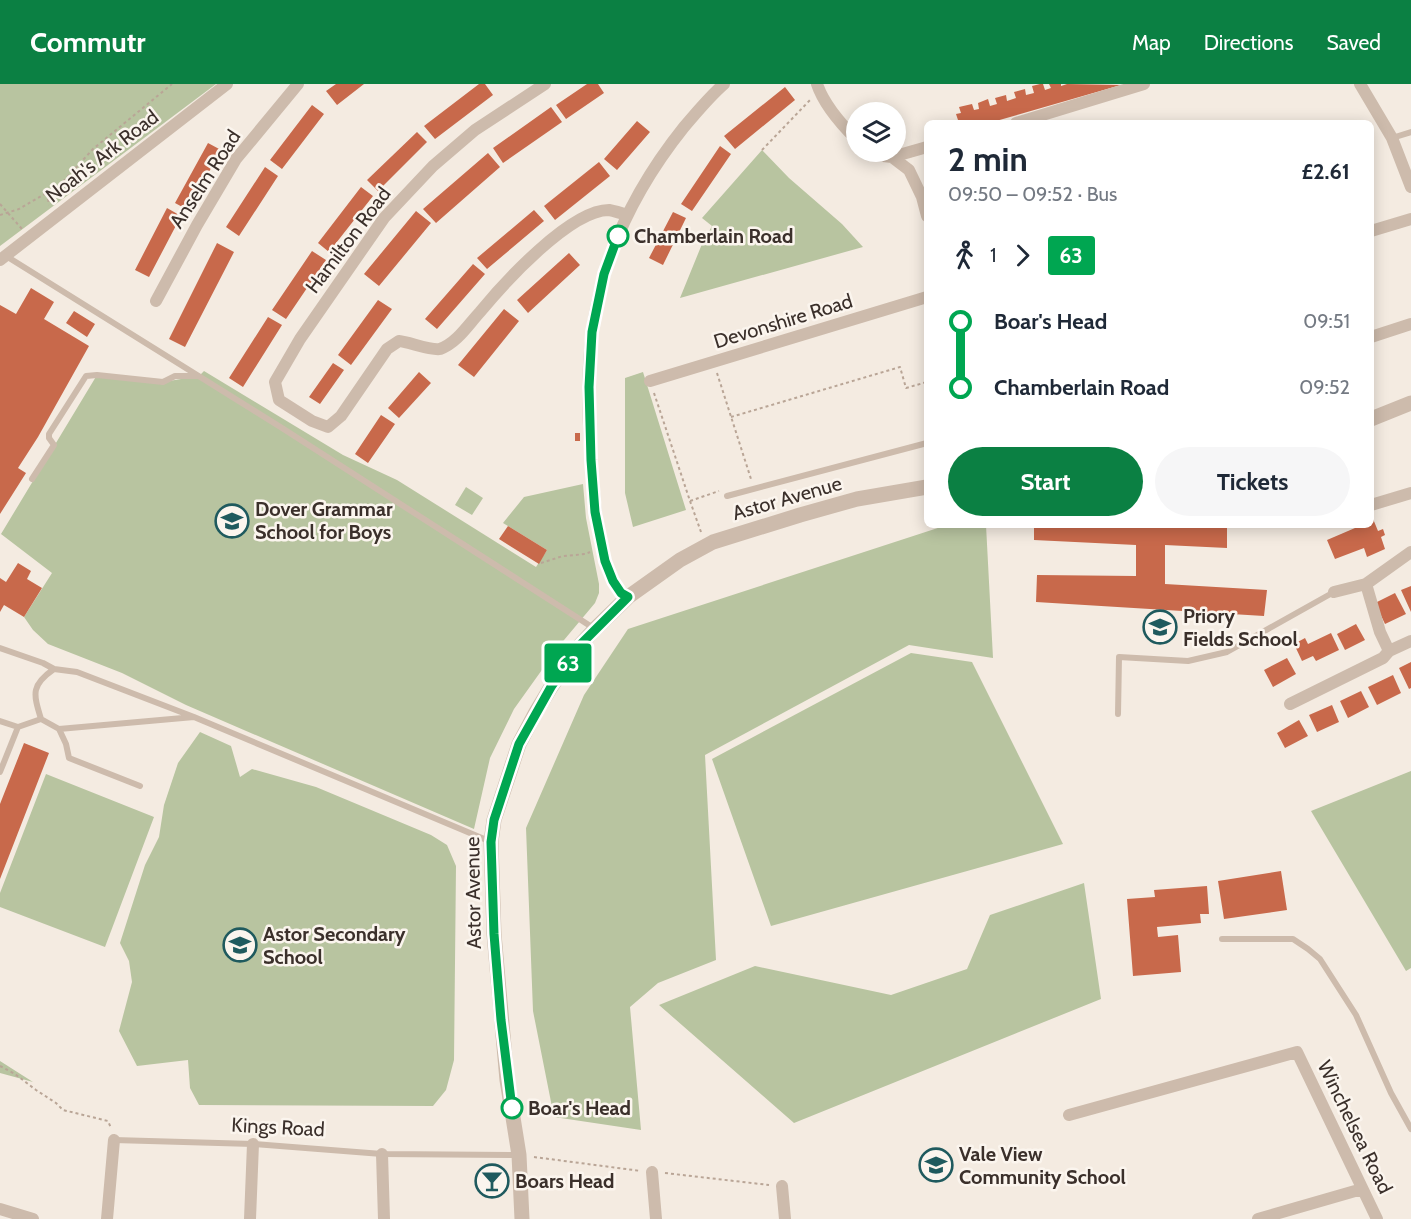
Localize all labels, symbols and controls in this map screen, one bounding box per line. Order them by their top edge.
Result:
text: Commutr [30,25,146,59]
text: Map [1132,30,1171,55]
text: Directions [1204,30,1293,55]
text: Saved [1326,30,1381,55]
map controls [846,102,906,162]
button: layers [846,102,906,162]
street label: Noah's Ark Road [41,105,163,207]
street label: Anselm Road [164,125,246,233]
text: 2 min [948,139,1028,179]
text: £2.61 [1302,158,1350,185]
street label: Hamilton Road [300,182,396,298]
text: 09:50 – 09:52 · Bus [948,182,1117,206]
place label: Chamberlain Road [634,224,793,248]
marker: Chamberlain Road [607,225,629,247]
icon: walk [948,239,981,272]
icon: forward [1006,239,1039,272]
text: 1 [990,243,997,267]
text: 63 [1060,243,1083,268]
street label: Devonshire Road [711,288,855,354]
text: Boar's Head [994,308,1107,335]
text: 09:51 [1303,309,1350,333]
text: Chamberlain Road [994,374,1169,401]
text: 09:52 [1299,375,1350,399]
button: Start [948,447,1143,516]
button: Tickets [1155,447,1350,516]
street label: Astor Avenue [730,471,844,525]
place label: Dover Grammar School for Boys [255,497,393,544]
school or university icon: Dover Grammar School for Boys [214,503,250,539]
place label: Priory Fields School [1183,604,1298,651]
school or university icon: Priory Fields School [1142,609,1178,645]
line badge: 63 [541,644,595,682]
text: 63 [556,651,580,676]
street label: Astor Avenue [460,837,486,949]
place label: Astor Secondary School [263,922,406,969]
school or university icon: Astor Secondary School [222,927,258,963]
street label: Winchelsea Road [1312,1057,1398,1197]
place label: Boar's Head [528,1096,631,1120]
marker: Boar's Head [501,1097,523,1119]
street label: Kings Road [231,1113,325,1141]
place label: Vale View Community School [959,1142,1126,1189]
school or university icon: Vale View Community School [918,1147,954,1183]
bar icon: Boars Head [474,1163,510,1199]
place label: Boars Head [515,1169,614,1193]

